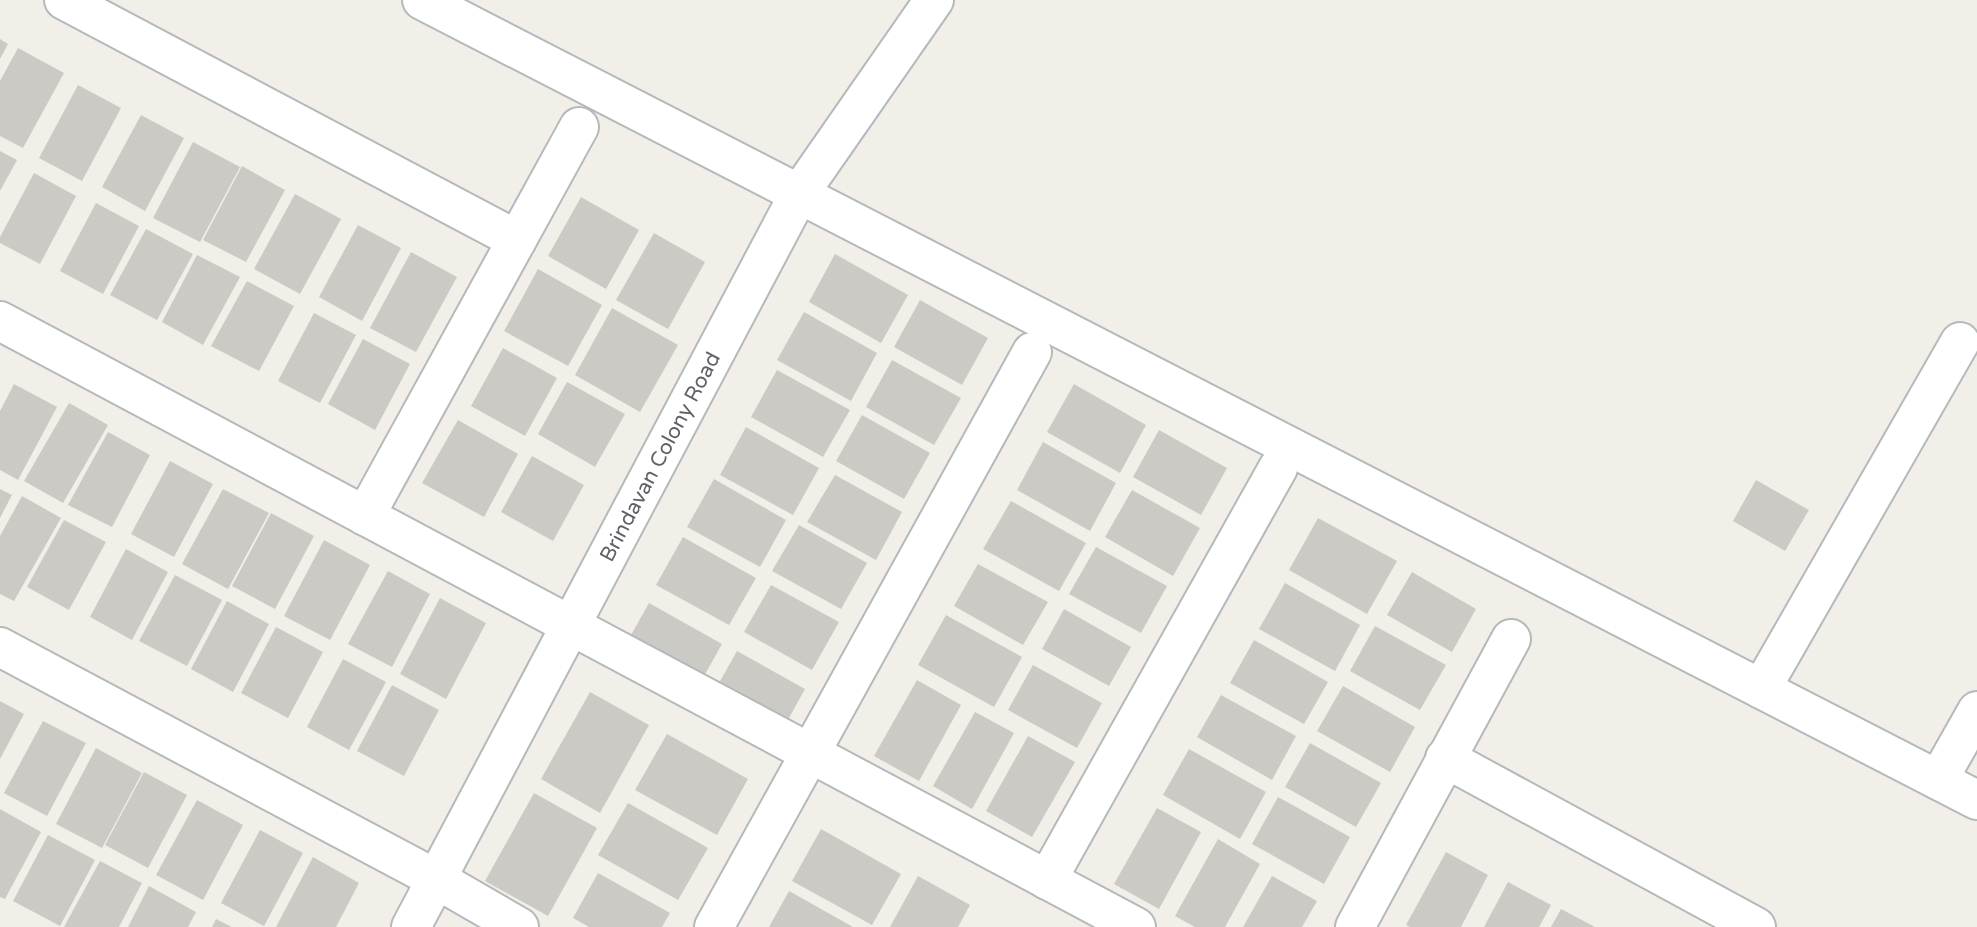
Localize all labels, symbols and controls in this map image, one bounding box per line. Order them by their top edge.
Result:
street label: Brindavan Colony Road [595,348,726,566]

